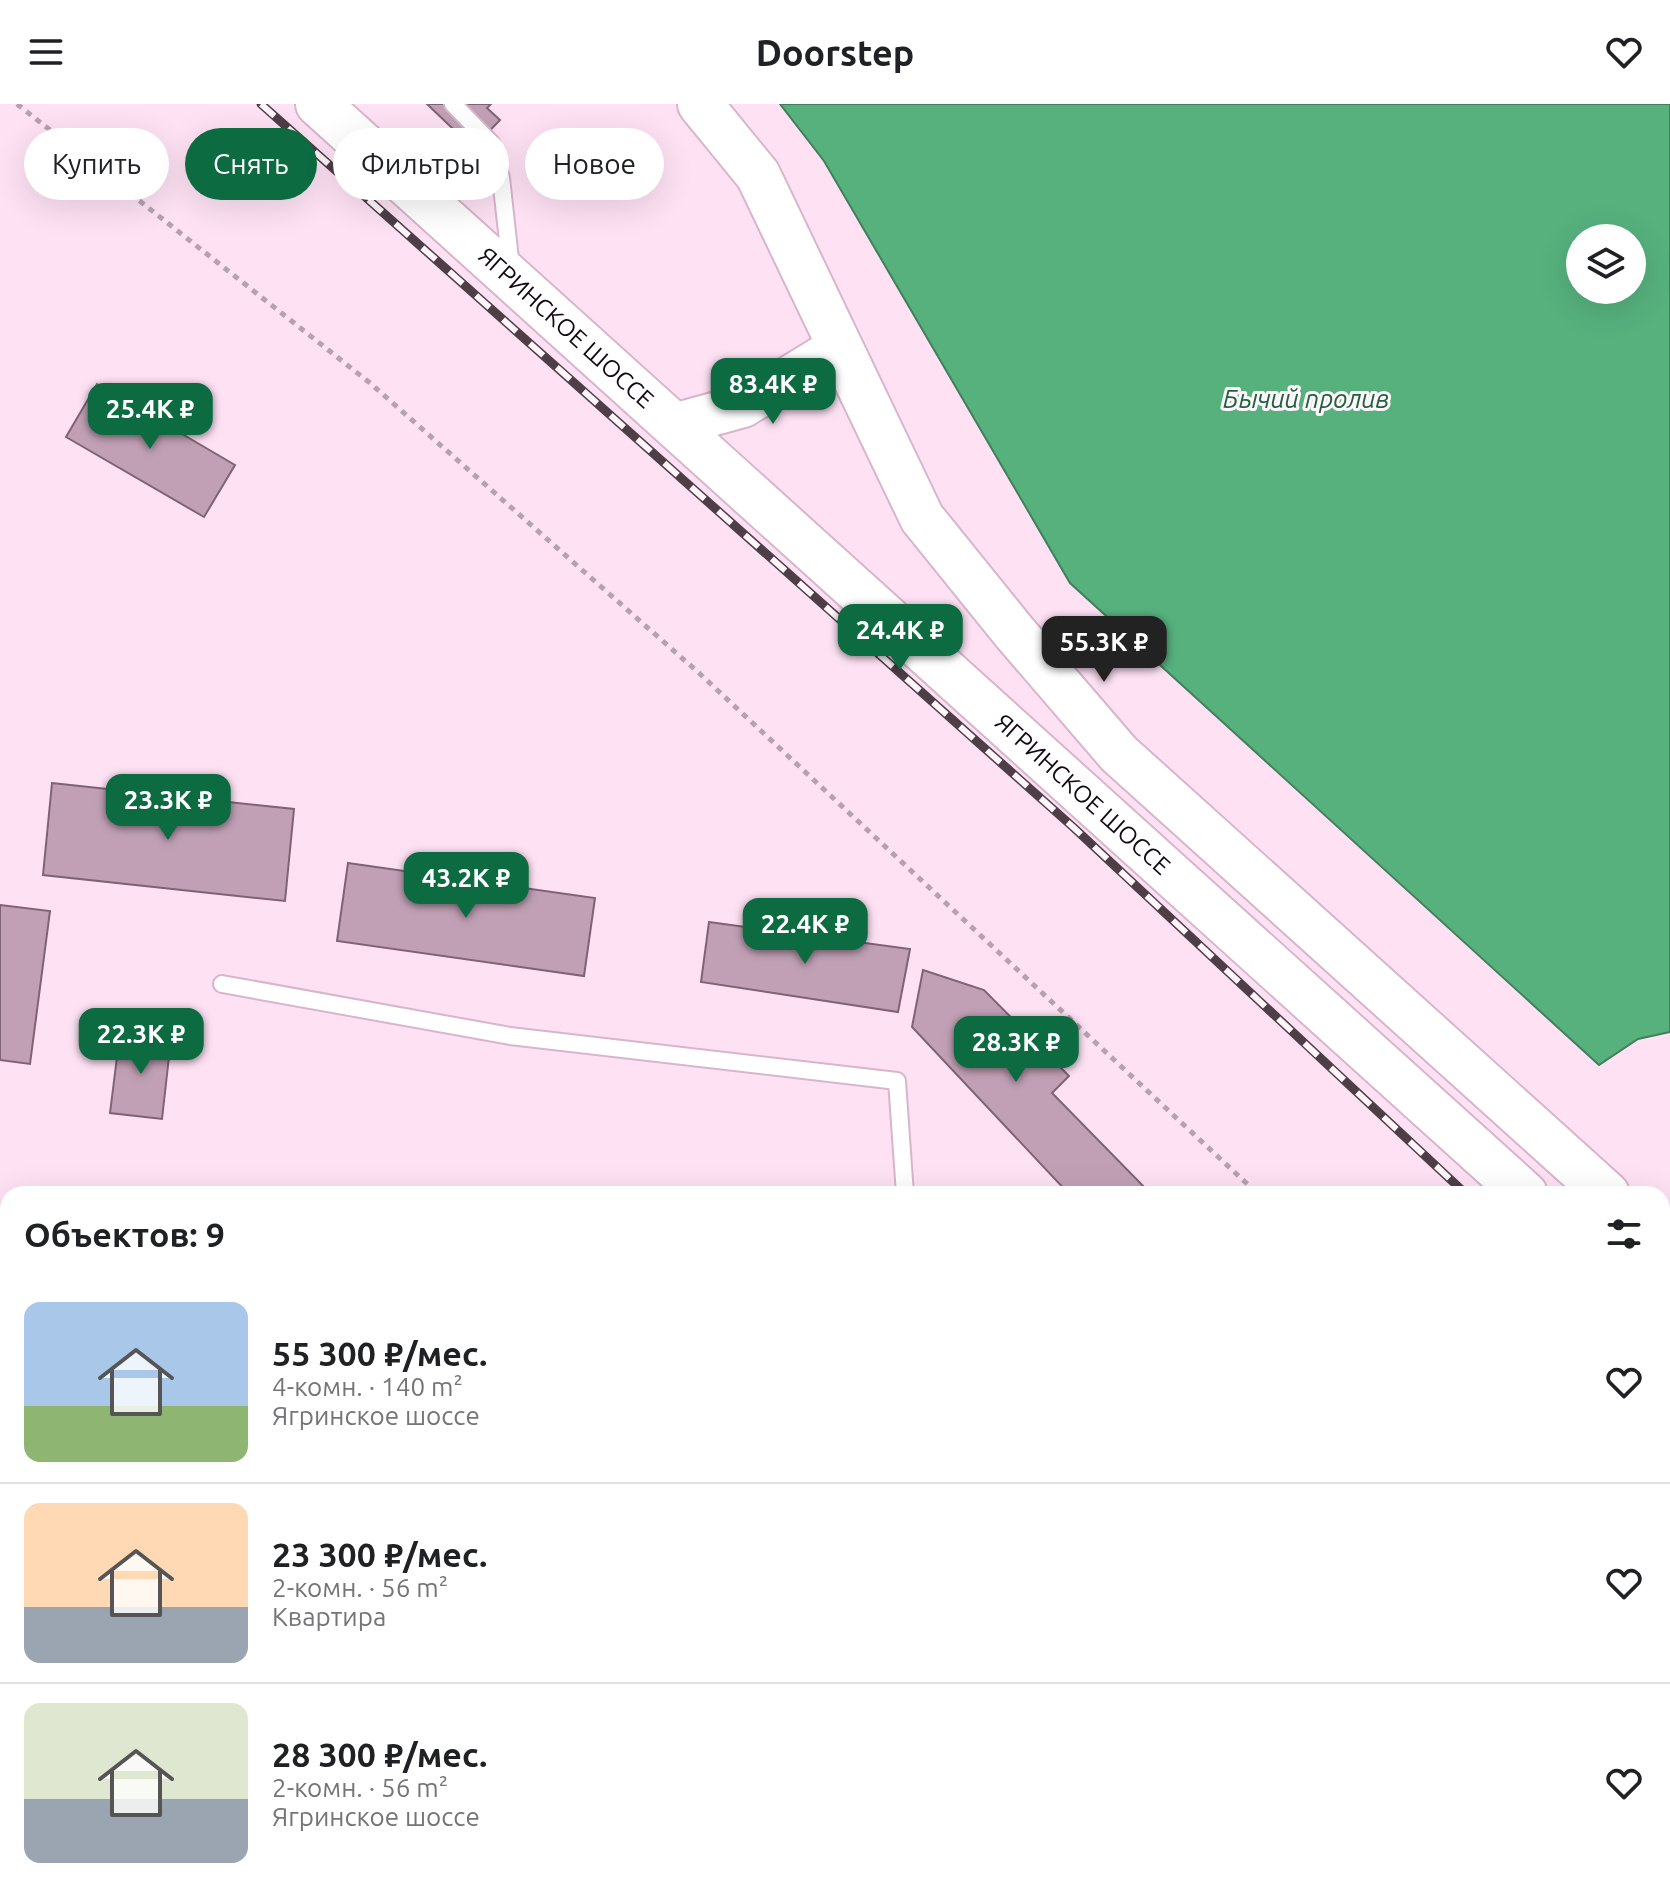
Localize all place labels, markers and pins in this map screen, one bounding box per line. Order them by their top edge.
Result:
pin: 83.4K ₽ [699,358,847,426]
pin: 25.4K ₽ [76,383,224,451]
pin: 24.4K ₽ [826,604,974,672]
pin: 55.3K ₽ [1030,616,1178,684]
pin: 23.3K ₽ [94,774,242,842]
pin: 43.2K ₽ [392,852,540,920]
pin: 22.4K ₽ [731,898,879,966]
pin: 22.3K ₽ [67,1008,215,1076]
pin: 28.3K ₽ [942,1016,1090,1084]

